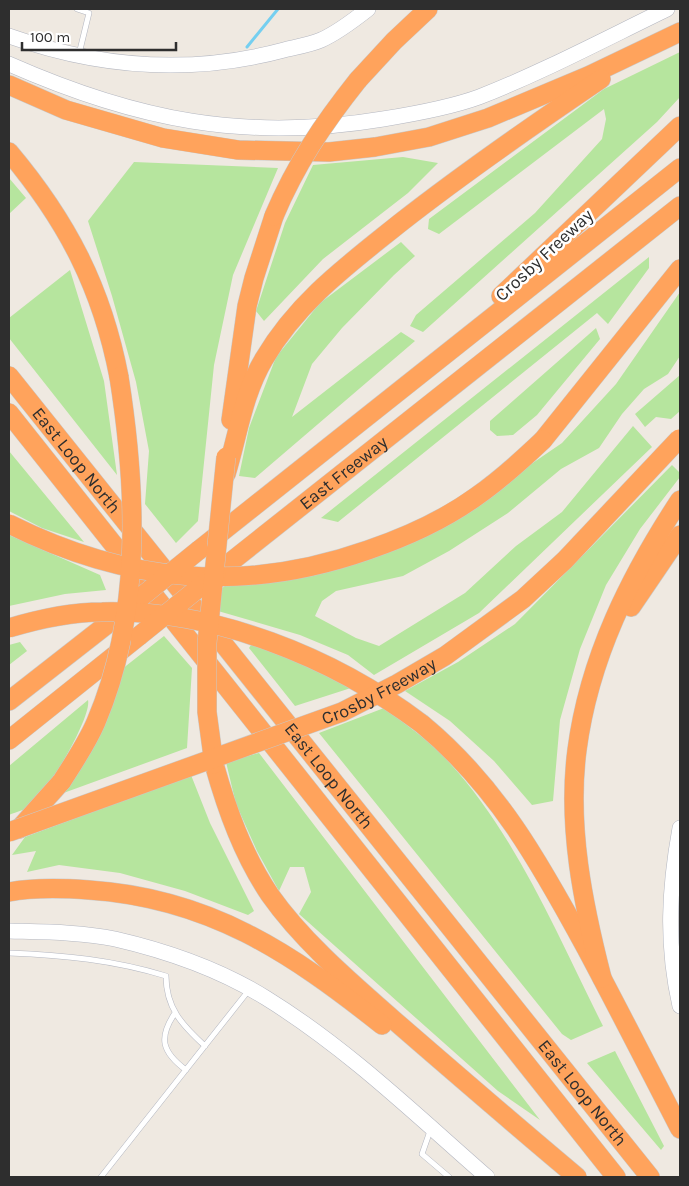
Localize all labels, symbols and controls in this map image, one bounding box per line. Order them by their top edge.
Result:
scale bar [22,20,176,52]
text: 100 m [30,28,70,46]
street label: Crosby Freeway [490,204,598,306]
street label: East Loop North [27,403,126,518]
street label: East Freeway [295,431,392,514]
street label: Crosby Freeway [319,652,441,729]
street label: East Loop North [280,718,378,833]
street label: East Loop North [533,1035,632,1150]

